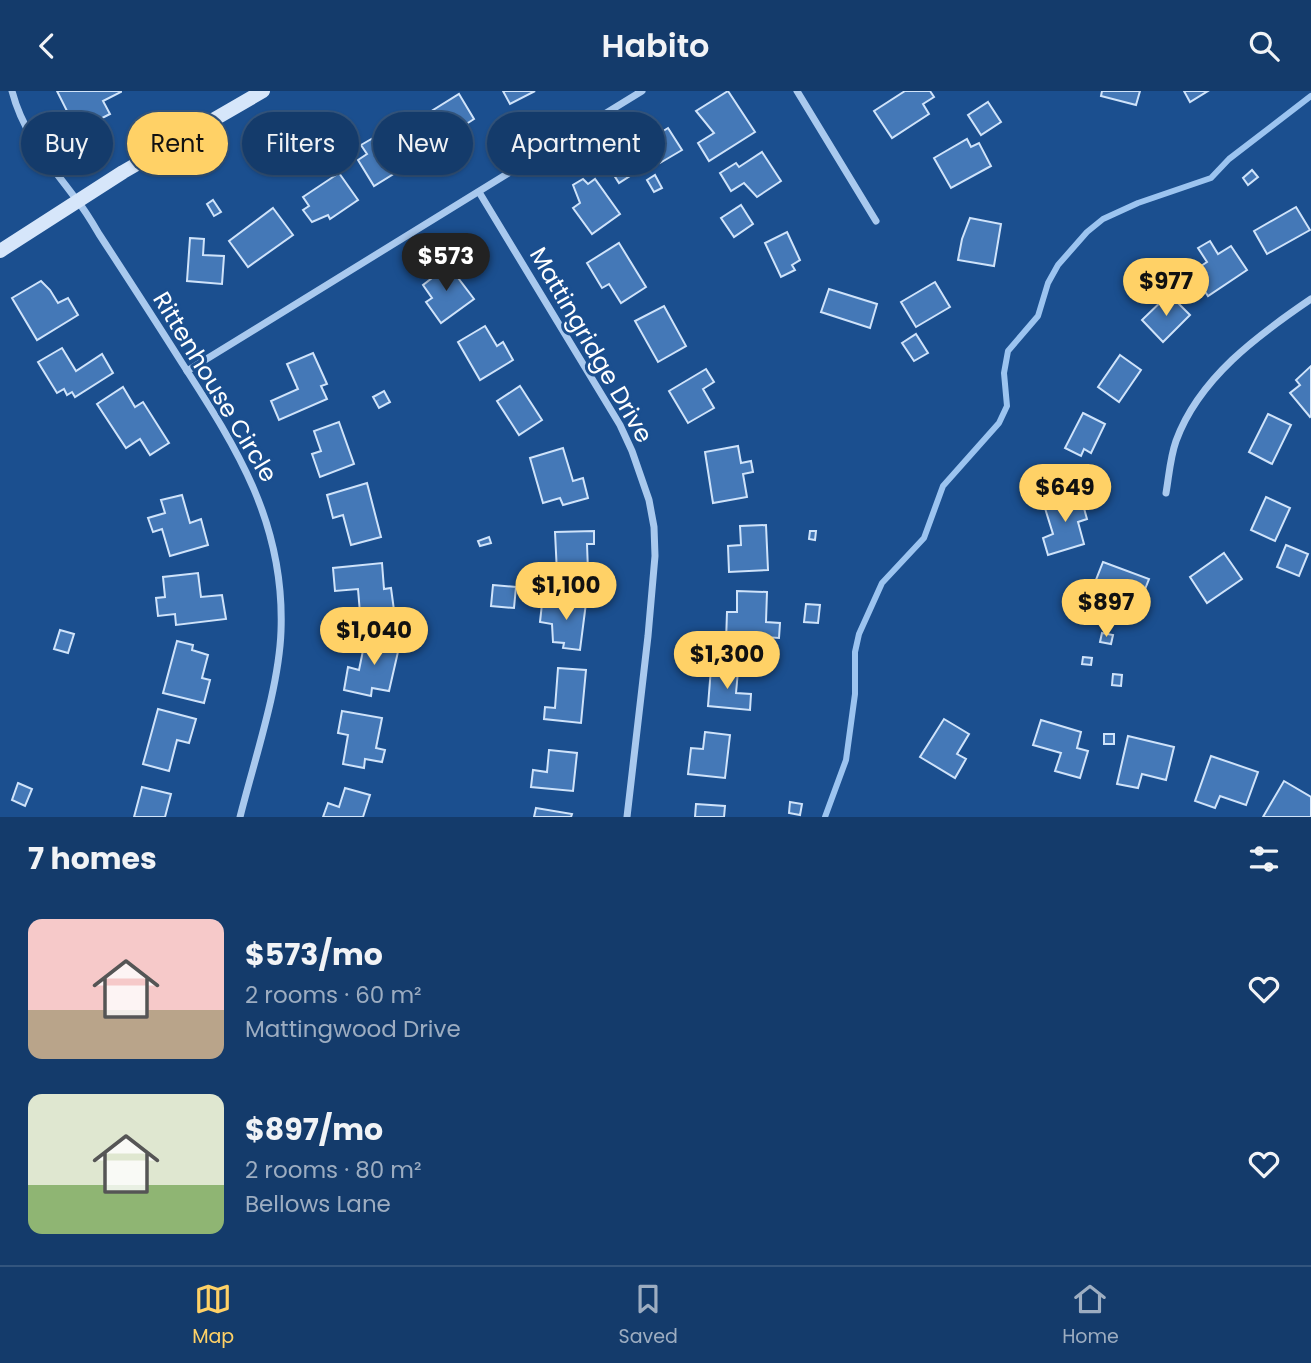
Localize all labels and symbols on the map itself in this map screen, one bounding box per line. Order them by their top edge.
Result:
pin: $573 [405,233,487,293]
street label: Mattingridge Drive [522,241,661,449]
pin: $977 [1125,259,1207,318]
street label: Rittenhouse Circle [145,285,285,488]
pin: $649 [1024,465,1106,524]
pin: $1,100 [509,563,623,622]
pin: $897 [1065,580,1147,639]
pin: $1,040 [317,607,431,667]
pin: $1,300 [670,631,784,691]

